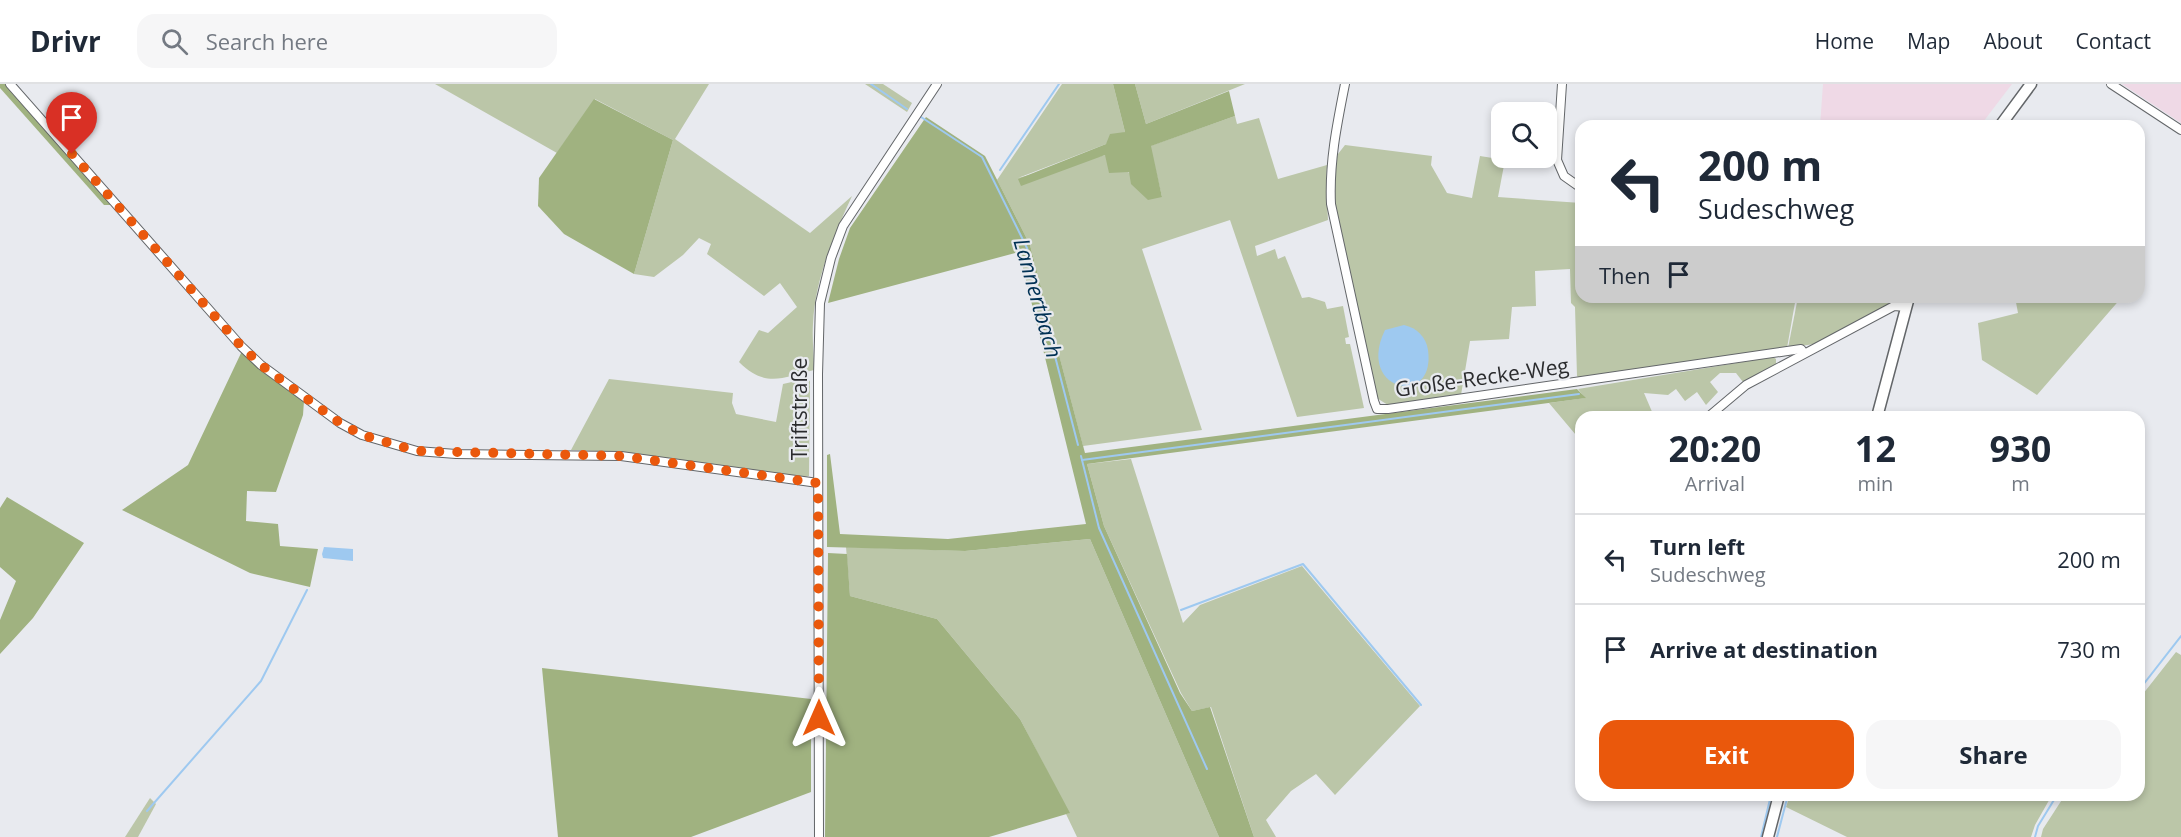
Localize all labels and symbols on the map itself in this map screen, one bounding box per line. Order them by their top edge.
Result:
pin [46,92,97,154]
water label: Lannertbach [1008,234,1070,361]
street label: Große-Recke-Weg [1393,351,1571,403]
street label: Triftstraße [785,358,813,460]
position arrow [787,686,851,750]

